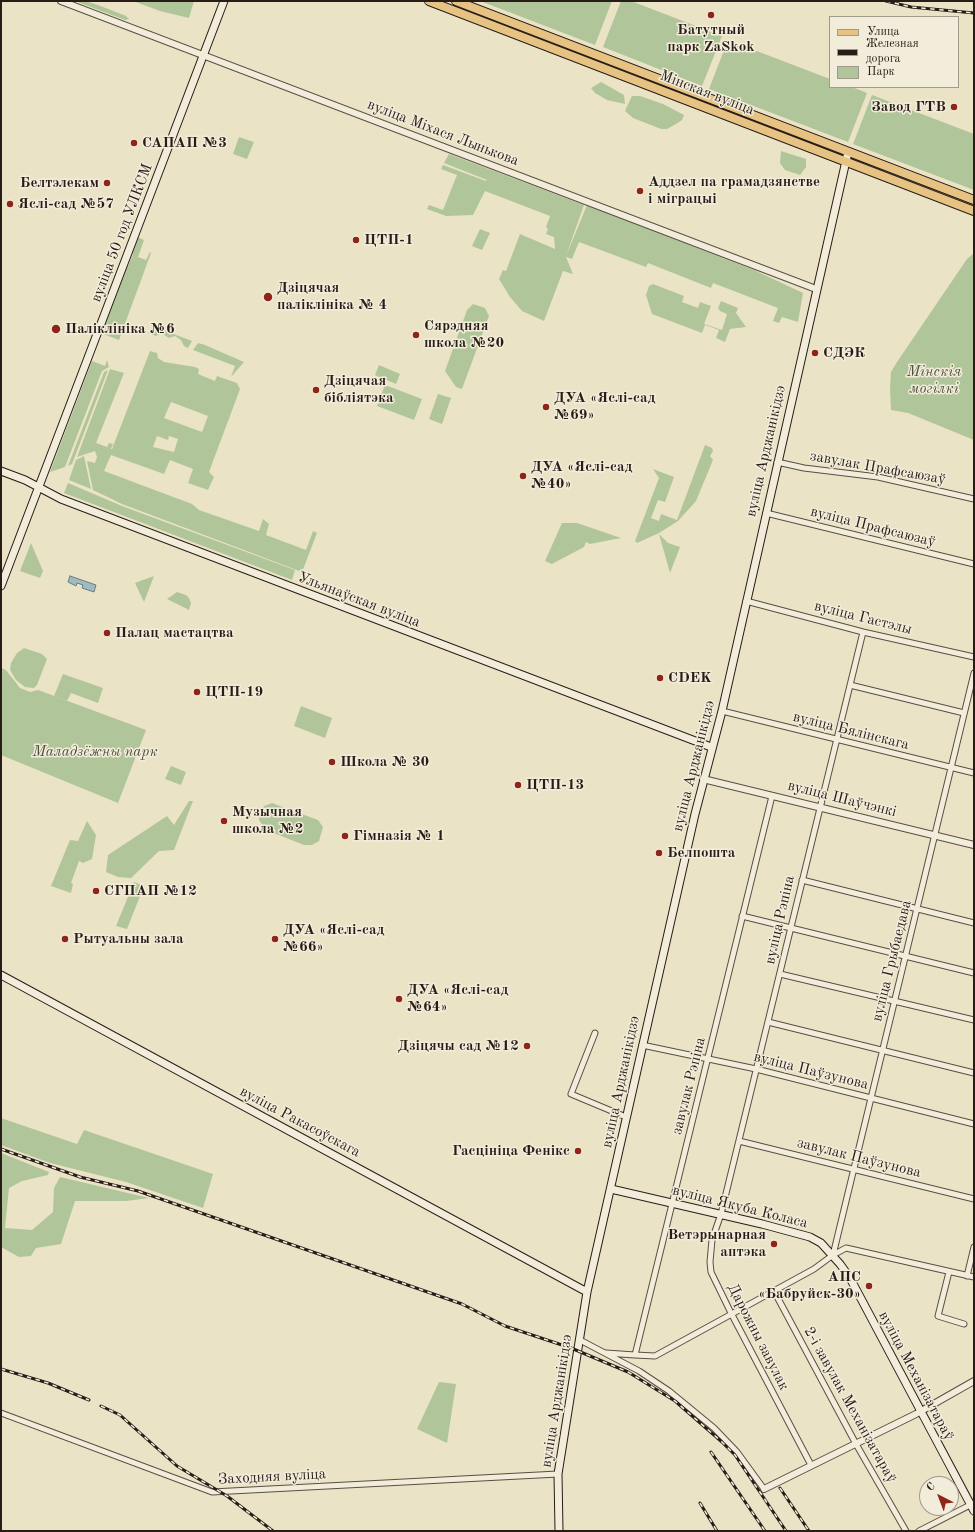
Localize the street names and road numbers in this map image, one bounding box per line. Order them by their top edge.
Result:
street label: Мінская вуліца [657,67,757,119]
street label: вуліца Міхася Лынькова [365,96,521,170]
street label: вуліца 50 год УЛКСМ [87,161,157,305]
street label: вуліца Арджанікідзэ [742,383,790,519]
street label: завулак Прафсаюзаў [809,447,947,489]
street label: вуліца Прафсаюзаў [808,503,938,551]
street label: Ульянаўская вуліца [295,568,423,632]
street label: вуліца Гастэлы [812,597,914,639]
street label: вуліца Арджанікідзэ [669,699,719,833]
street label: вуліца Бялінскага [791,708,911,754]
street label: вуліца Шаўчэнкі [786,777,898,821]
street label: вуліца Рэпіна [761,874,799,966]
street label: вуліца Грыбаедава [868,899,916,1023]
street label: вуліца Арджанікідзэ [598,1014,644,1150]
street label: завулак Рэпіна [668,1035,710,1137]
street label: вуліца Паўзунова [752,1048,870,1094]
street label: вуліца Ракасоўскага [237,1083,363,1161]
street label: завулак Паўзунова [795,1134,923,1182]
street label: вуліца Якуба Коласа [670,1181,810,1233]
street label: Дарожны завулак [723,1281,793,1393]
street label: вуліца Механізатараў [874,1308,958,1444]
street label: 2-і завулак Механізатараў [799,1324,901,1486]
street label: вуліца Арджанікідзэ [538,1333,576,1469]
street label: Заходняя вуліца [218,1465,326,1489]

